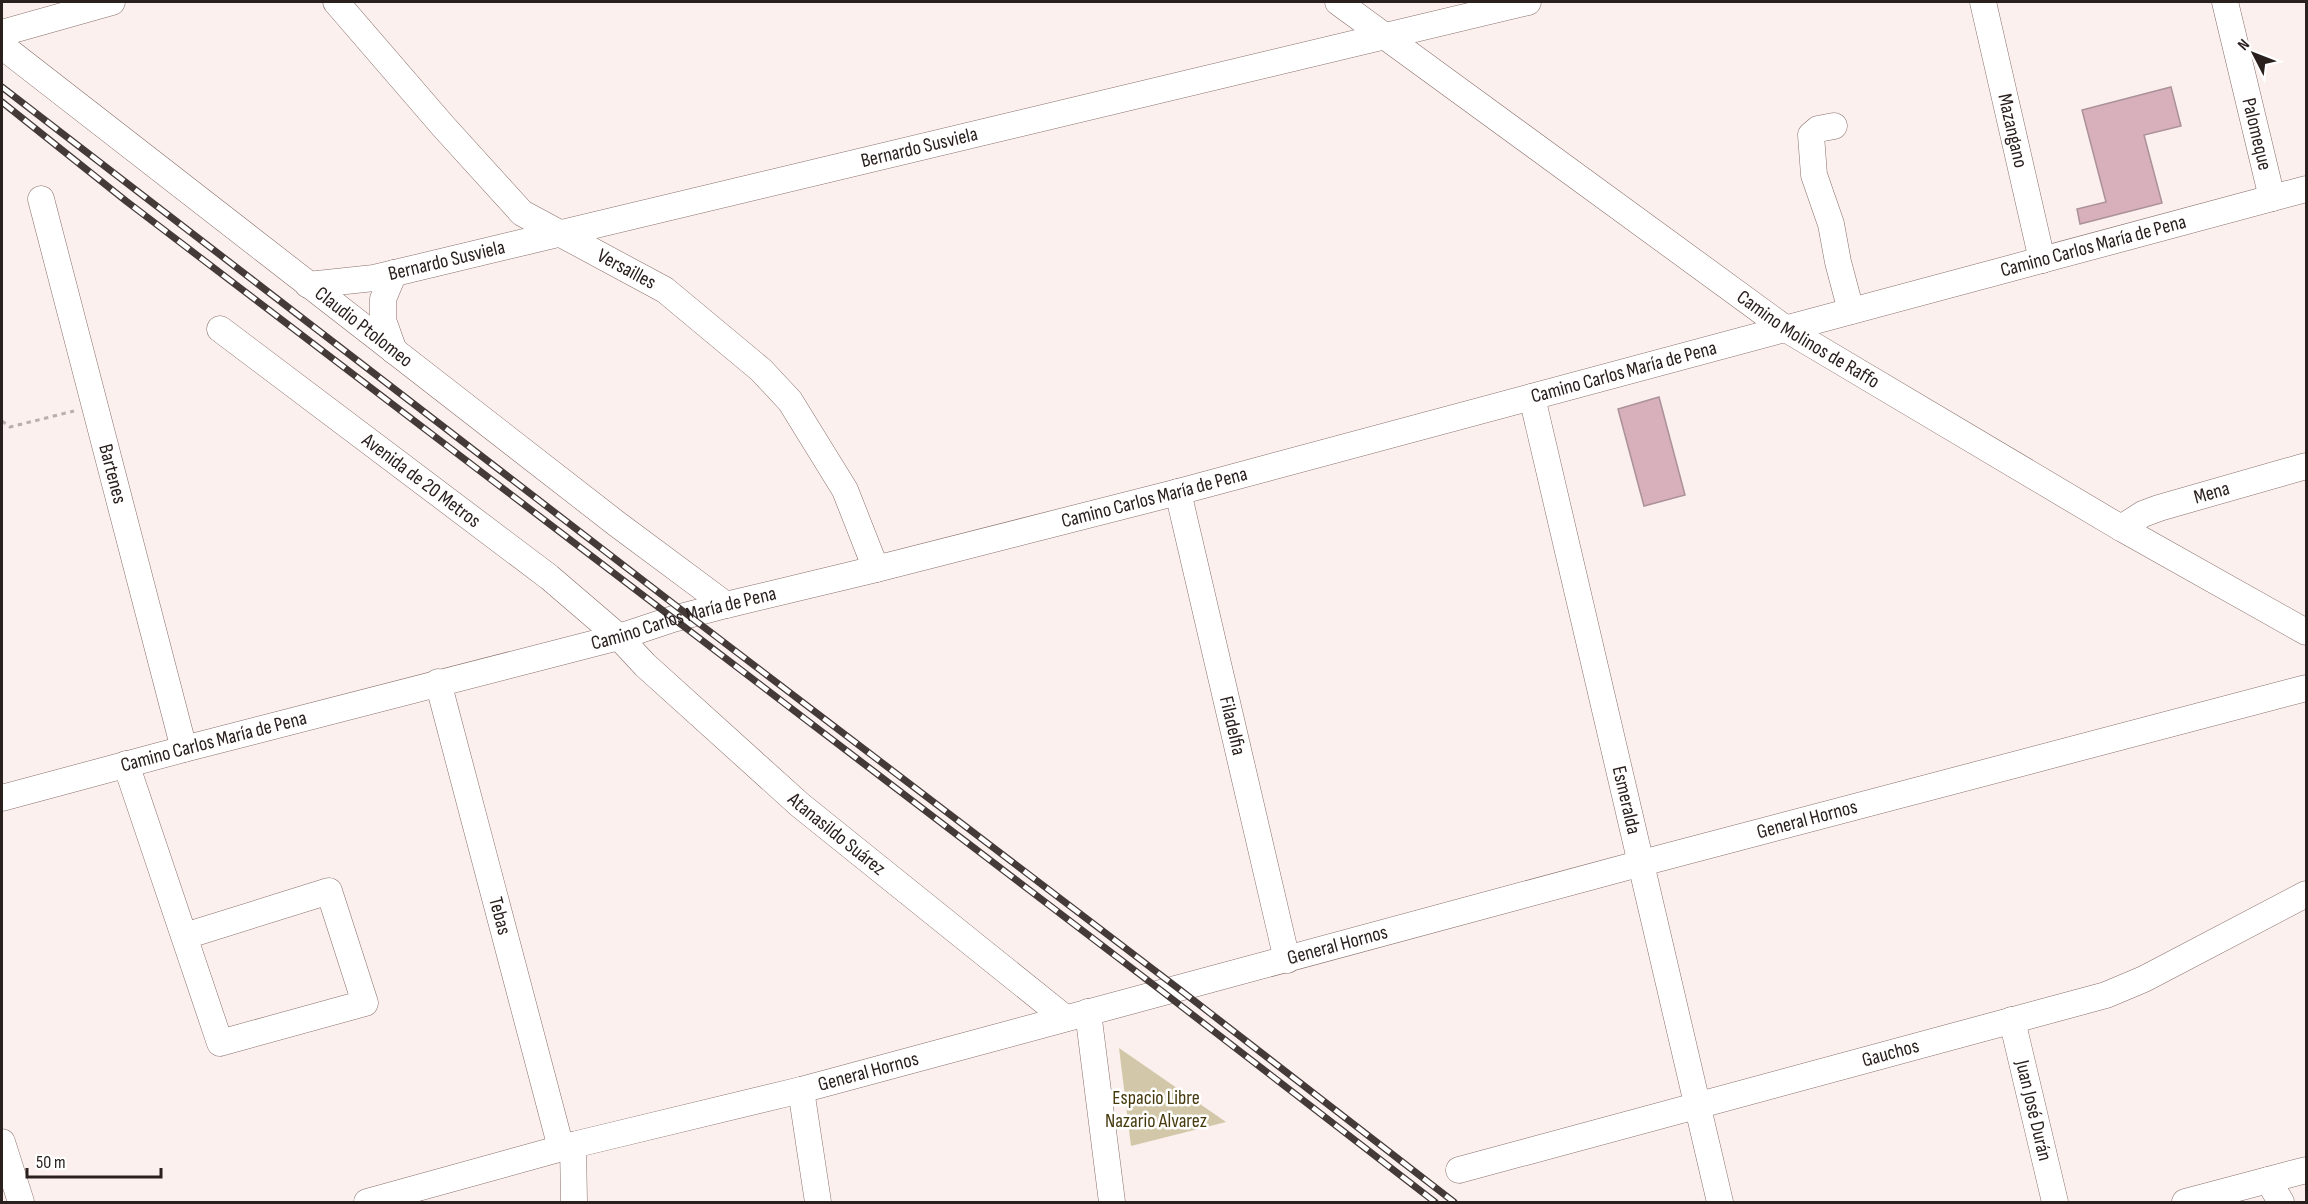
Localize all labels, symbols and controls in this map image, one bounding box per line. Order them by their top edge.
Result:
north arrow [2224,24,2284,84]
text: N [2234,35,2254,54]
street label: Mazangano [1992,91,2033,170]
street label: Palomeque [2236,96,2277,173]
street label: Bernardo Susviela [858,122,980,173]
street label: Camino Carlos María de Pena [1998,210,2189,283]
street label: Bernardo Susviela [386,235,507,286]
street label: Versailles [593,244,660,295]
street label: Claudio Ptolomeo [310,282,417,373]
street label: Camino Molinos de Raffo [1732,285,1884,394]
street label: Camino Carlos María de Pena [1528,336,1719,409]
street label: Avenida de 20 Metros [356,428,485,533]
street label: Bartenes [93,442,132,506]
street label: Camino Carlos María de Pena [1059,462,1250,533]
street label: Mena [2191,476,2232,509]
street label: Camino Carlos María de Pena [589,581,779,656]
street label: Filadelfia [1214,694,1251,758]
street label: Camino Carlos María de Pena [118,706,309,778]
street label: Esmeralda [1607,764,1646,837]
street label: Atanasildo Suárez [782,787,890,881]
street label: General Hornos [1754,795,1860,844]
street label: Tebas [483,895,516,937]
street label: General Hornos [1285,920,1390,970]
street label: Gauchos [1859,1034,1922,1072]
street label: General Hornos [815,1047,921,1097]
street label: Juan José Durán [2010,1057,2057,1163]
park label: Espacio Libre Nazario Alvarez [1105,1086,1207,1133]
scale bar [27,1141,160,1179]
text: 50 m [36,1152,66,1173]

